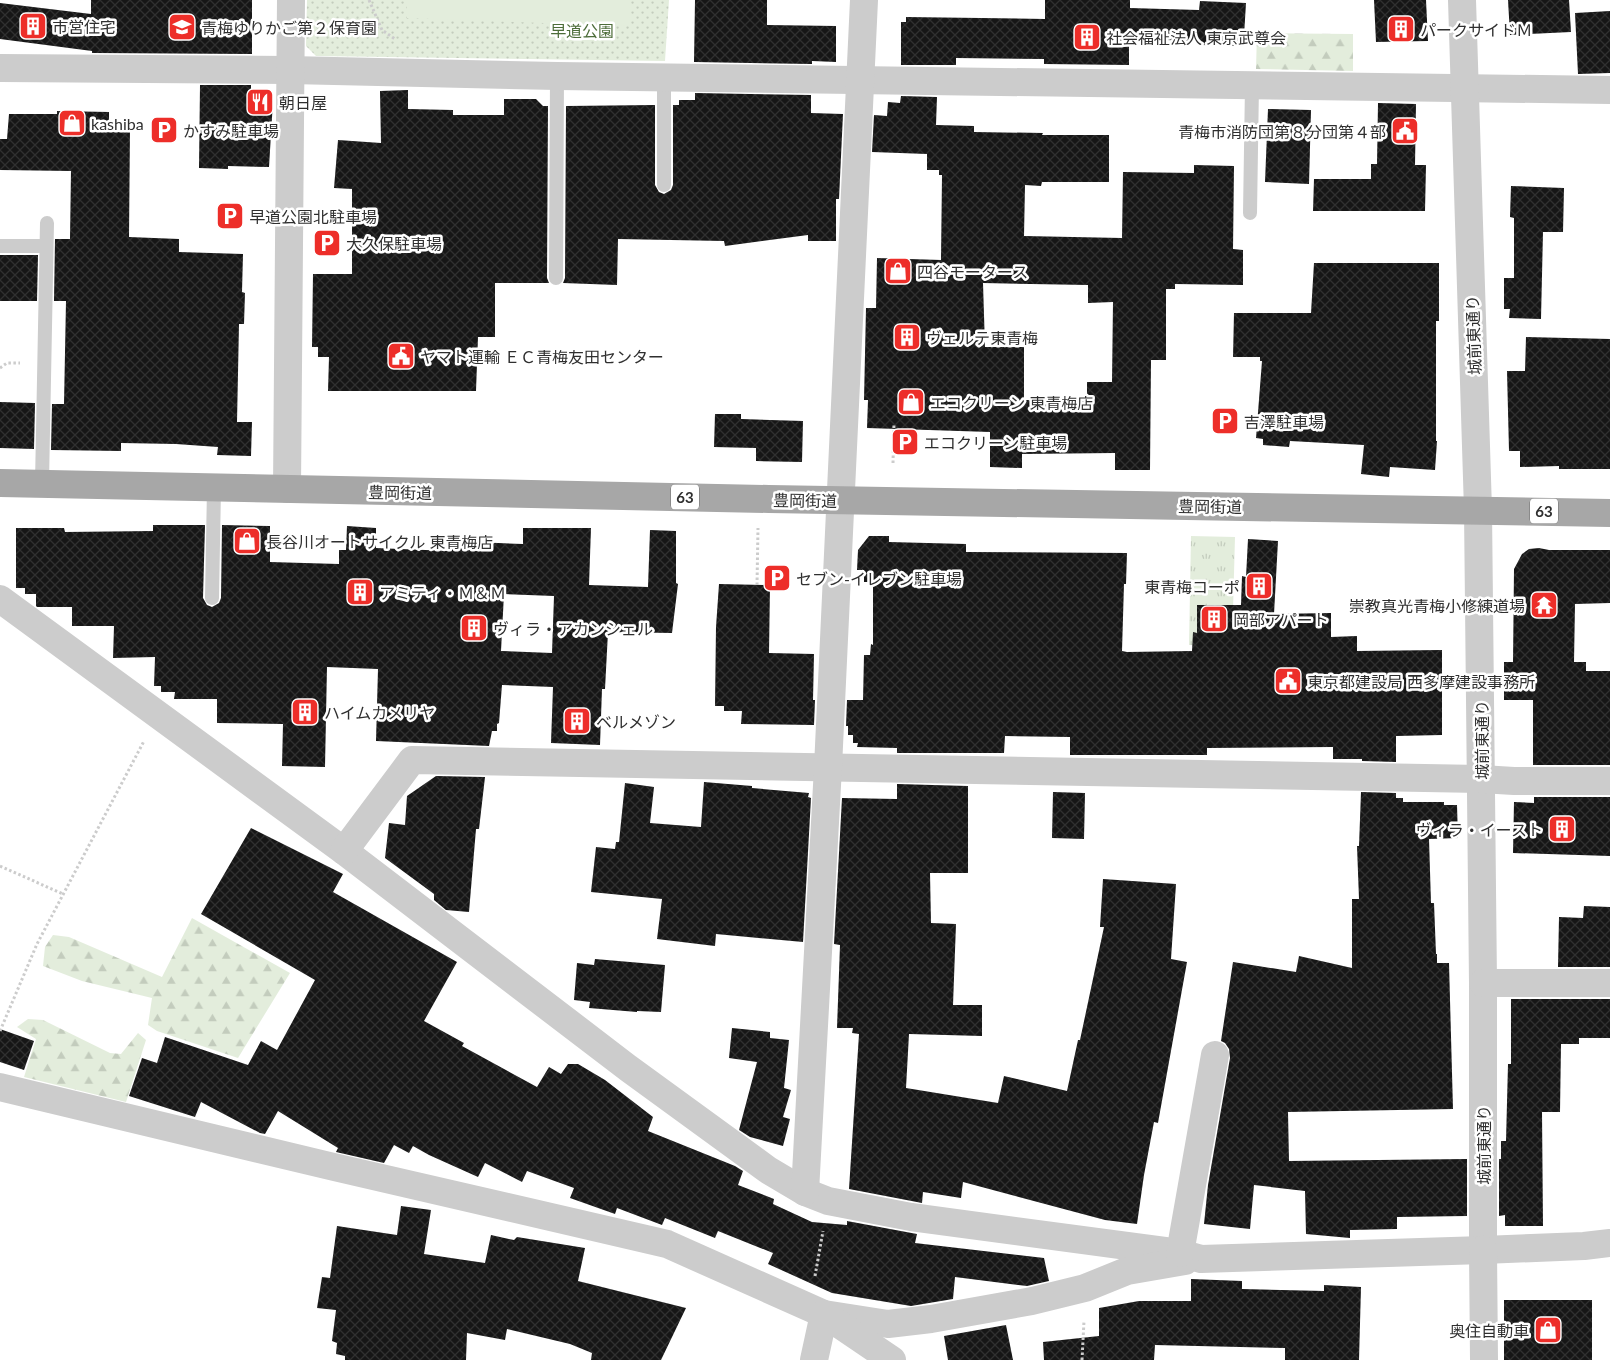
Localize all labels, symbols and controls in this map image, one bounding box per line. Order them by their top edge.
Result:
building icon: 市営住宅 [18,11,48,41]
school or university icon: 青梅ゆりかご第２保育園 [167,12,197,42]
building icon: パークサイドＭ [1386,14,1416,44]
place label: 市営住宅 [52,17,116,36]
place label: 青梅ゆりかご第２保育園 [201,18,377,37]
place label: パークサイドＭ [1420,20,1532,39]
park label: 早道公園 [550,21,614,40]
building icon: 社会福祉法人 東京武尊会 [1072,22,1102,52]
place label: 社会福祉法人 東京武尊会 [1106,28,1286,47]
restaurant icon: 朝日屋 [245,87,275,117]
place label: 朝日屋 [279,93,327,112]
shop icon: kashiba [57,108,87,138]
place label: kashiba [91,114,144,133]
parking icon: かすみ駐車場 [149,115,179,145]
public building icon: 青梅市消防団第８分団第４部 [1390,116,1420,146]
place label: かすみ駐車場 [183,121,279,140]
place label: 青梅市消防団第８分団第４部 [1178,122,1386,141]
parking icon: 早道公園北駐車場 [215,201,245,231]
place label: 早道公園北駐車場 [249,207,377,226]
parking icon: 大久保駐車場 [312,228,342,258]
place label: 大久保駐車場 [346,234,442,253]
shop icon: 四谷モータース [883,256,913,286]
place label: 四谷モータース [917,262,1028,281]
street label: 城前東通り [1462,295,1484,375]
building icon: ヴェルテ東青梅 [892,322,922,352]
place label: ヴェルテ東青梅 [926,328,1038,347]
public building icon: ヤマト運輸 ＥＣ青梅友田センター [386,341,416,371]
place label: ヤマト運輸 ＥＣ青梅友田センター [420,347,664,366]
shop icon: エコクリーン 東青梅店 [896,387,926,417]
place label: エコクリーン 東青梅店 [930,393,1093,412]
parking icon: 吉澤駐車場 [1210,406,1240,436]
place label: 吉澤駐車場 [1244,412,1324,431]
parking icon: エコクリーン駐車場 [890,427,920,457]
place label: エコクリーン駐車場 [924,433,1067,452]
street label: 豊岡街道 [368,482,432,502]
road number: 63 [671,484,699,510]
street label: 豊岡街道 [773,490,837,510]
street label: 豊岡街道 [1178,496,1242,516]
road number: 63 [1530,498,1558,524]
shop icon: 長谷川オートサイクル 東青梅店 [232,526,262,556]
place label: 長谷川オートサイクル 東青梅店 [266,532,493,551]
parking icon: セブン-イレブン駐車場 [762,563,792,593]
place label: セブン-イレブン駐車場 [796,569,962,588]
building icon: 東青梅コーポ [1244,571,1274,601]
building icon: アミティ・Ｍ＆Ｍ [345,577,375,607]
place label: 東青梅コーポ [1144,577,1240,596]
place label: アミティ・Ｍ＆Ｍ [379,583,506,602]
temple icon: 崇教真光青梅小修練道場 [1529,590,1559,620]
place label: 崇教真光青梅小修練道場 [1349,596,1525,615]
building icon: 岡部アパート [1199,604,1229,634]
place label: 岡部アパート [1233,610,1329,629]
building icon: ヴィラ・アカンシェル [459,613,489,643]
place label: ヴィラ・アカンシェル [493,619,653,638]
public building icon: 東京都建設局 西多摩建設事務所 [1273,666,1303,696]
place label: 東京都建設局 西多摩建設事務所 [1307,672,1535,691]
building icon: ハイムカメリヤ [290,697,320,727]
street label: 城前東通り [1472,700,1491,780]
place label: ハイムカメリヤ [324,703,435,722]
building icon: ベルメゾン [562,706,592,736]
place label: ベルメゾン [596,712,676,731]
building icon: ヴィラ・イースト [1547,814,1577,844]
place label: ヴィラ・イースト [1416,820,1543,839]
street label: 城前東通り [1474,1105,1493,1185]
shop icon: 奥住自動車 [1533,1315,1563,1345]
place label: 奥住自動車 [1449,1321,1529,1340]

